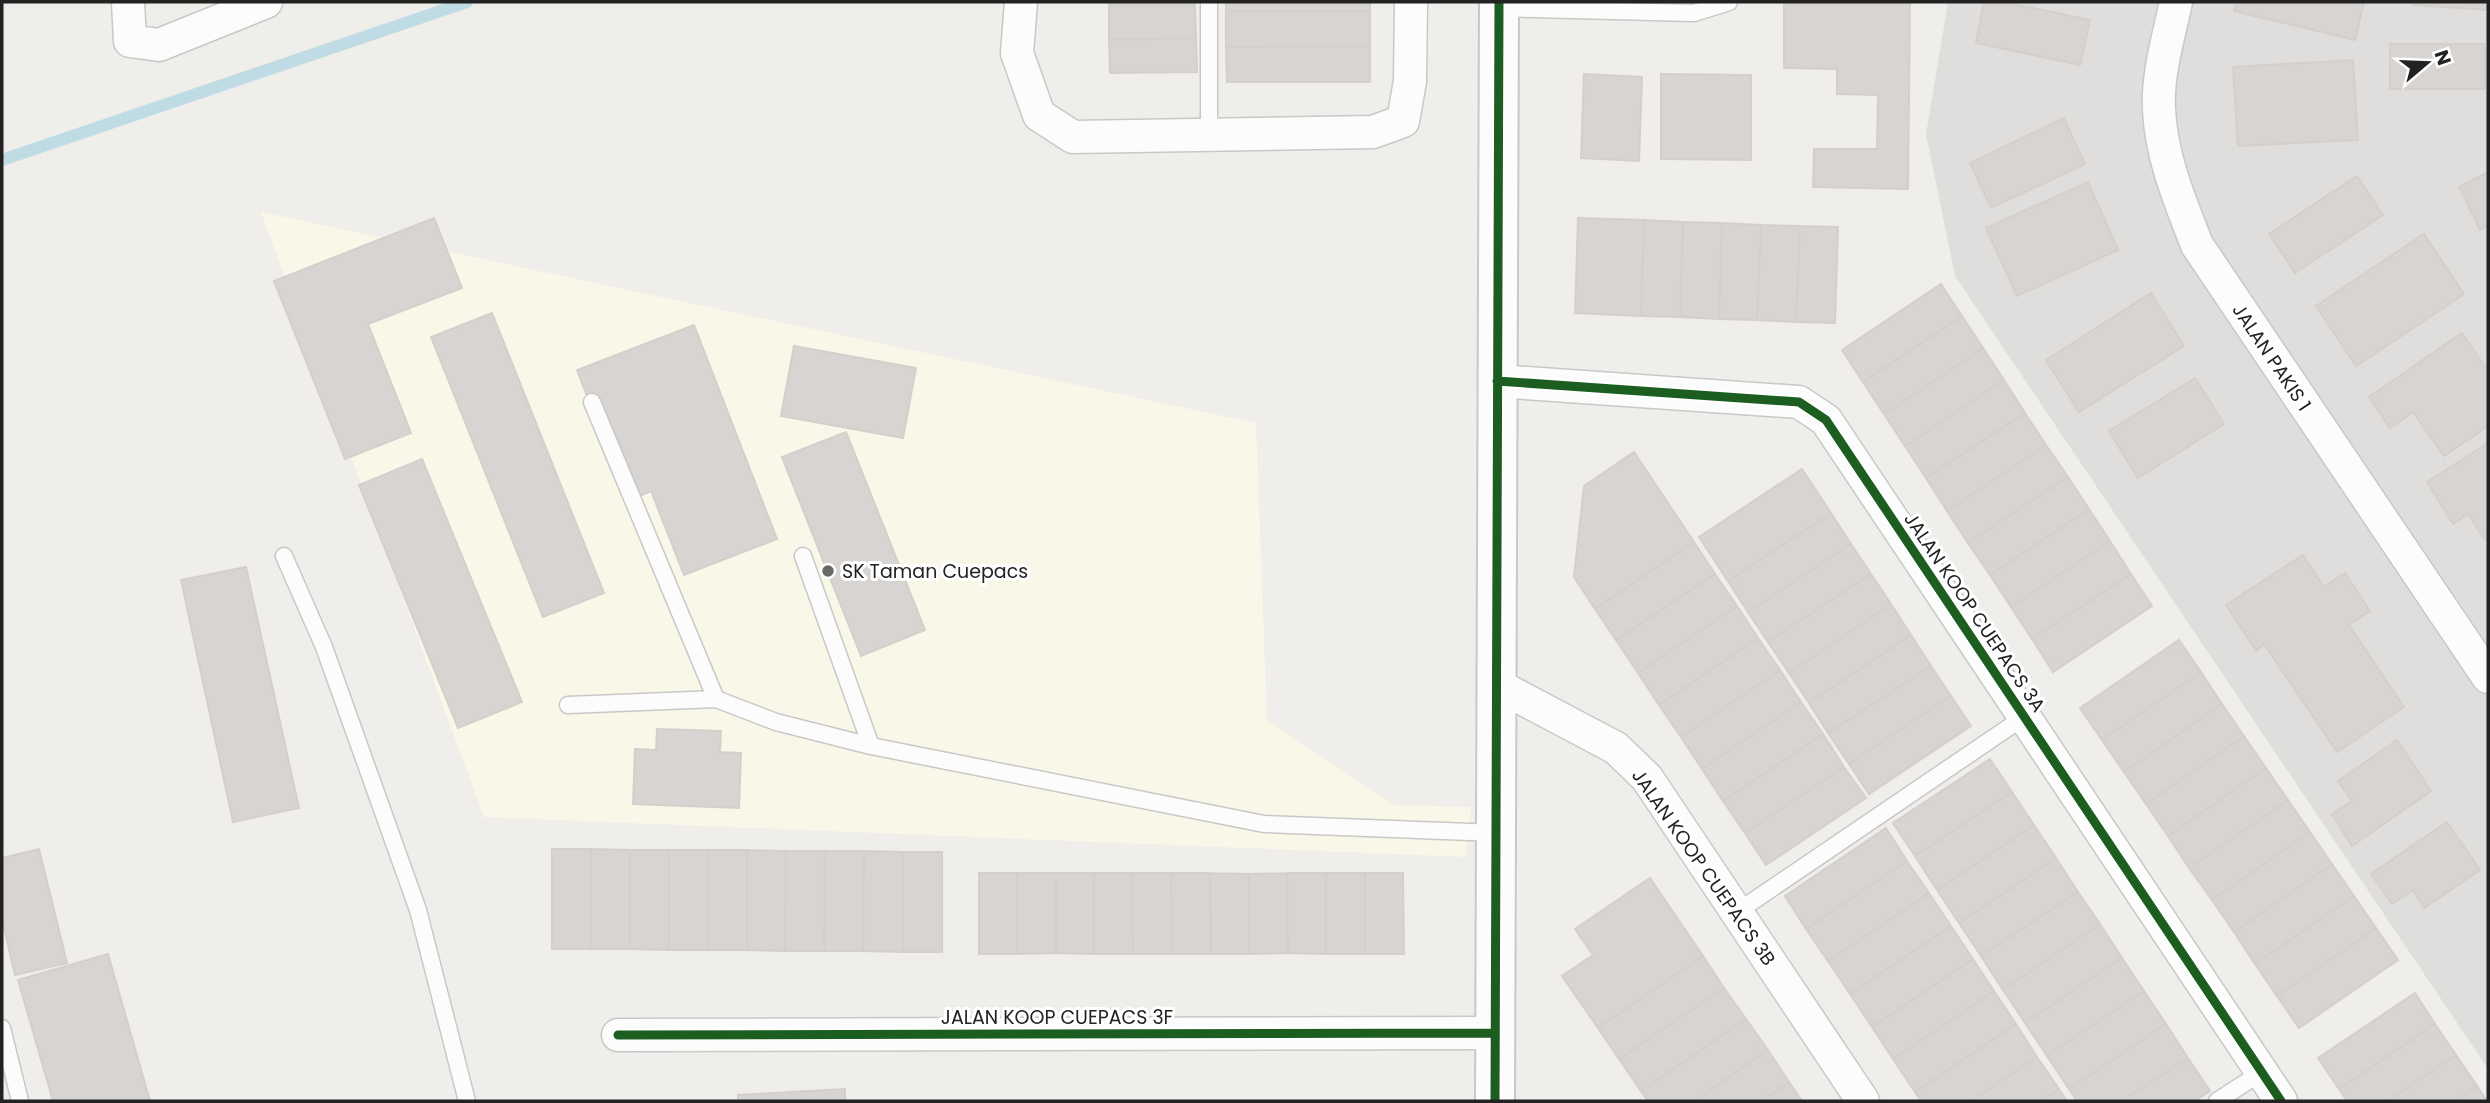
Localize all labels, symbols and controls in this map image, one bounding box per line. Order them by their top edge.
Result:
north arrow [2392,28,2462,98]
text: N [2428,46,2458,69]
street label: JALAN PAKIS 1 [2226,298,2318,416]
street label: JALAN KOOP CUEPACS 3A [1898,507,2052,718]
place label: SK Taman Cuepacs [842,558,1028,585]
marker: SK Taman Cuepacs [820,563,836,579]
street label: JALAN KOOP CUEPACS 3B [1625,764,1782,971]
street label: JALAN KOOP CUEPACS 3F [941,1004,1173,1031]

